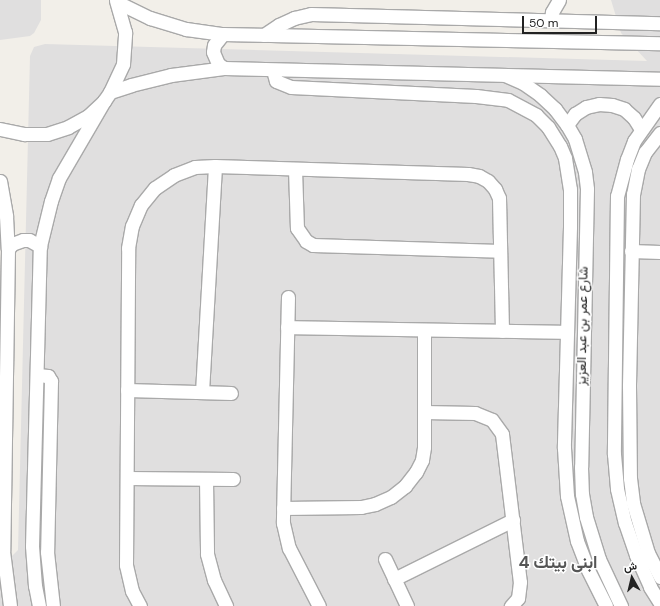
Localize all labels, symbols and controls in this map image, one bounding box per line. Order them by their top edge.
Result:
scale bar [524,8,599,34]
text: 50 m [529,15,558,31]
street label: شارع عمر بن عبد العزيز [574,266,592,386]
district label: ابنى بيتك 4 [518,553,598,573]
north arrow [612,558,652,598]
text: ش [623,558,638,574]

